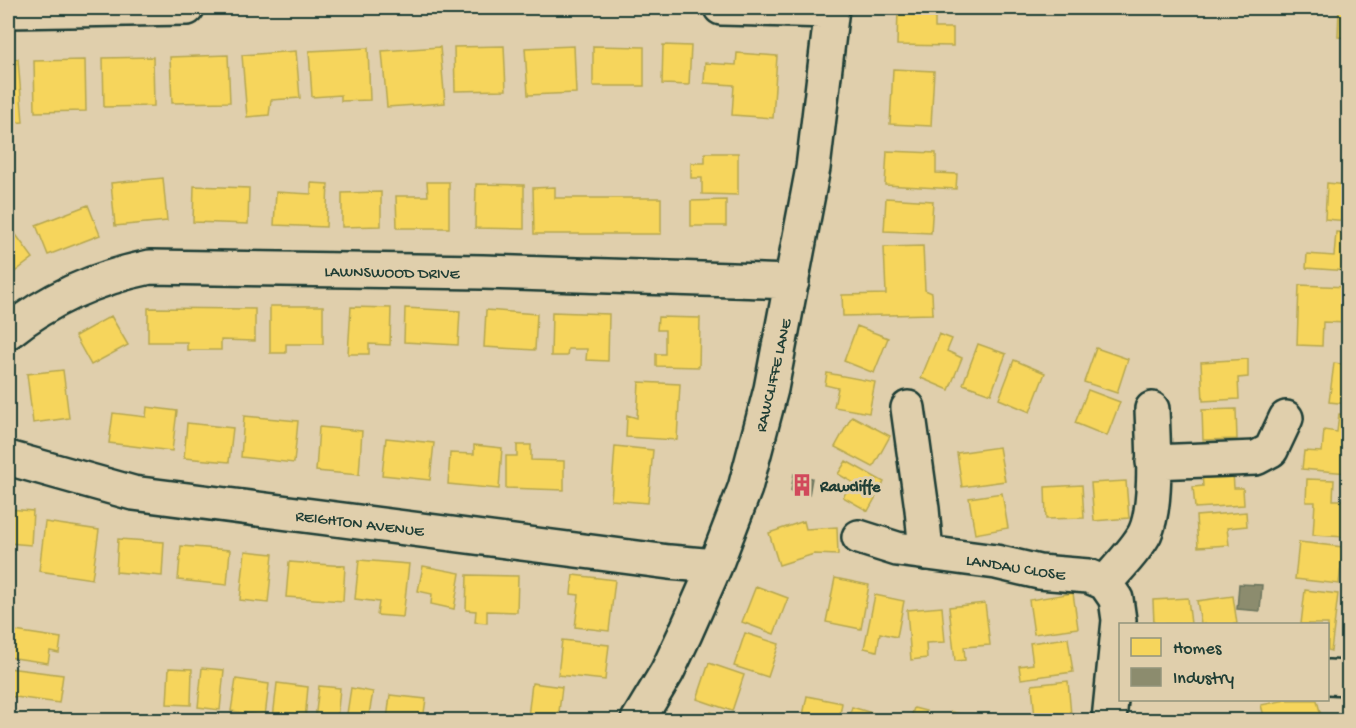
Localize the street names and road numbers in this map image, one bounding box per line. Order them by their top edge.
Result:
street label: LAWNSWOOD DRIVE [324,264,461,285]
street label: RAWCLIFFE LANE [753,316,798,434]
street label: REIGHTON AVENUE [294,508,426,543]
street label: LANDAU CLOSE [964,552,1067,587]

